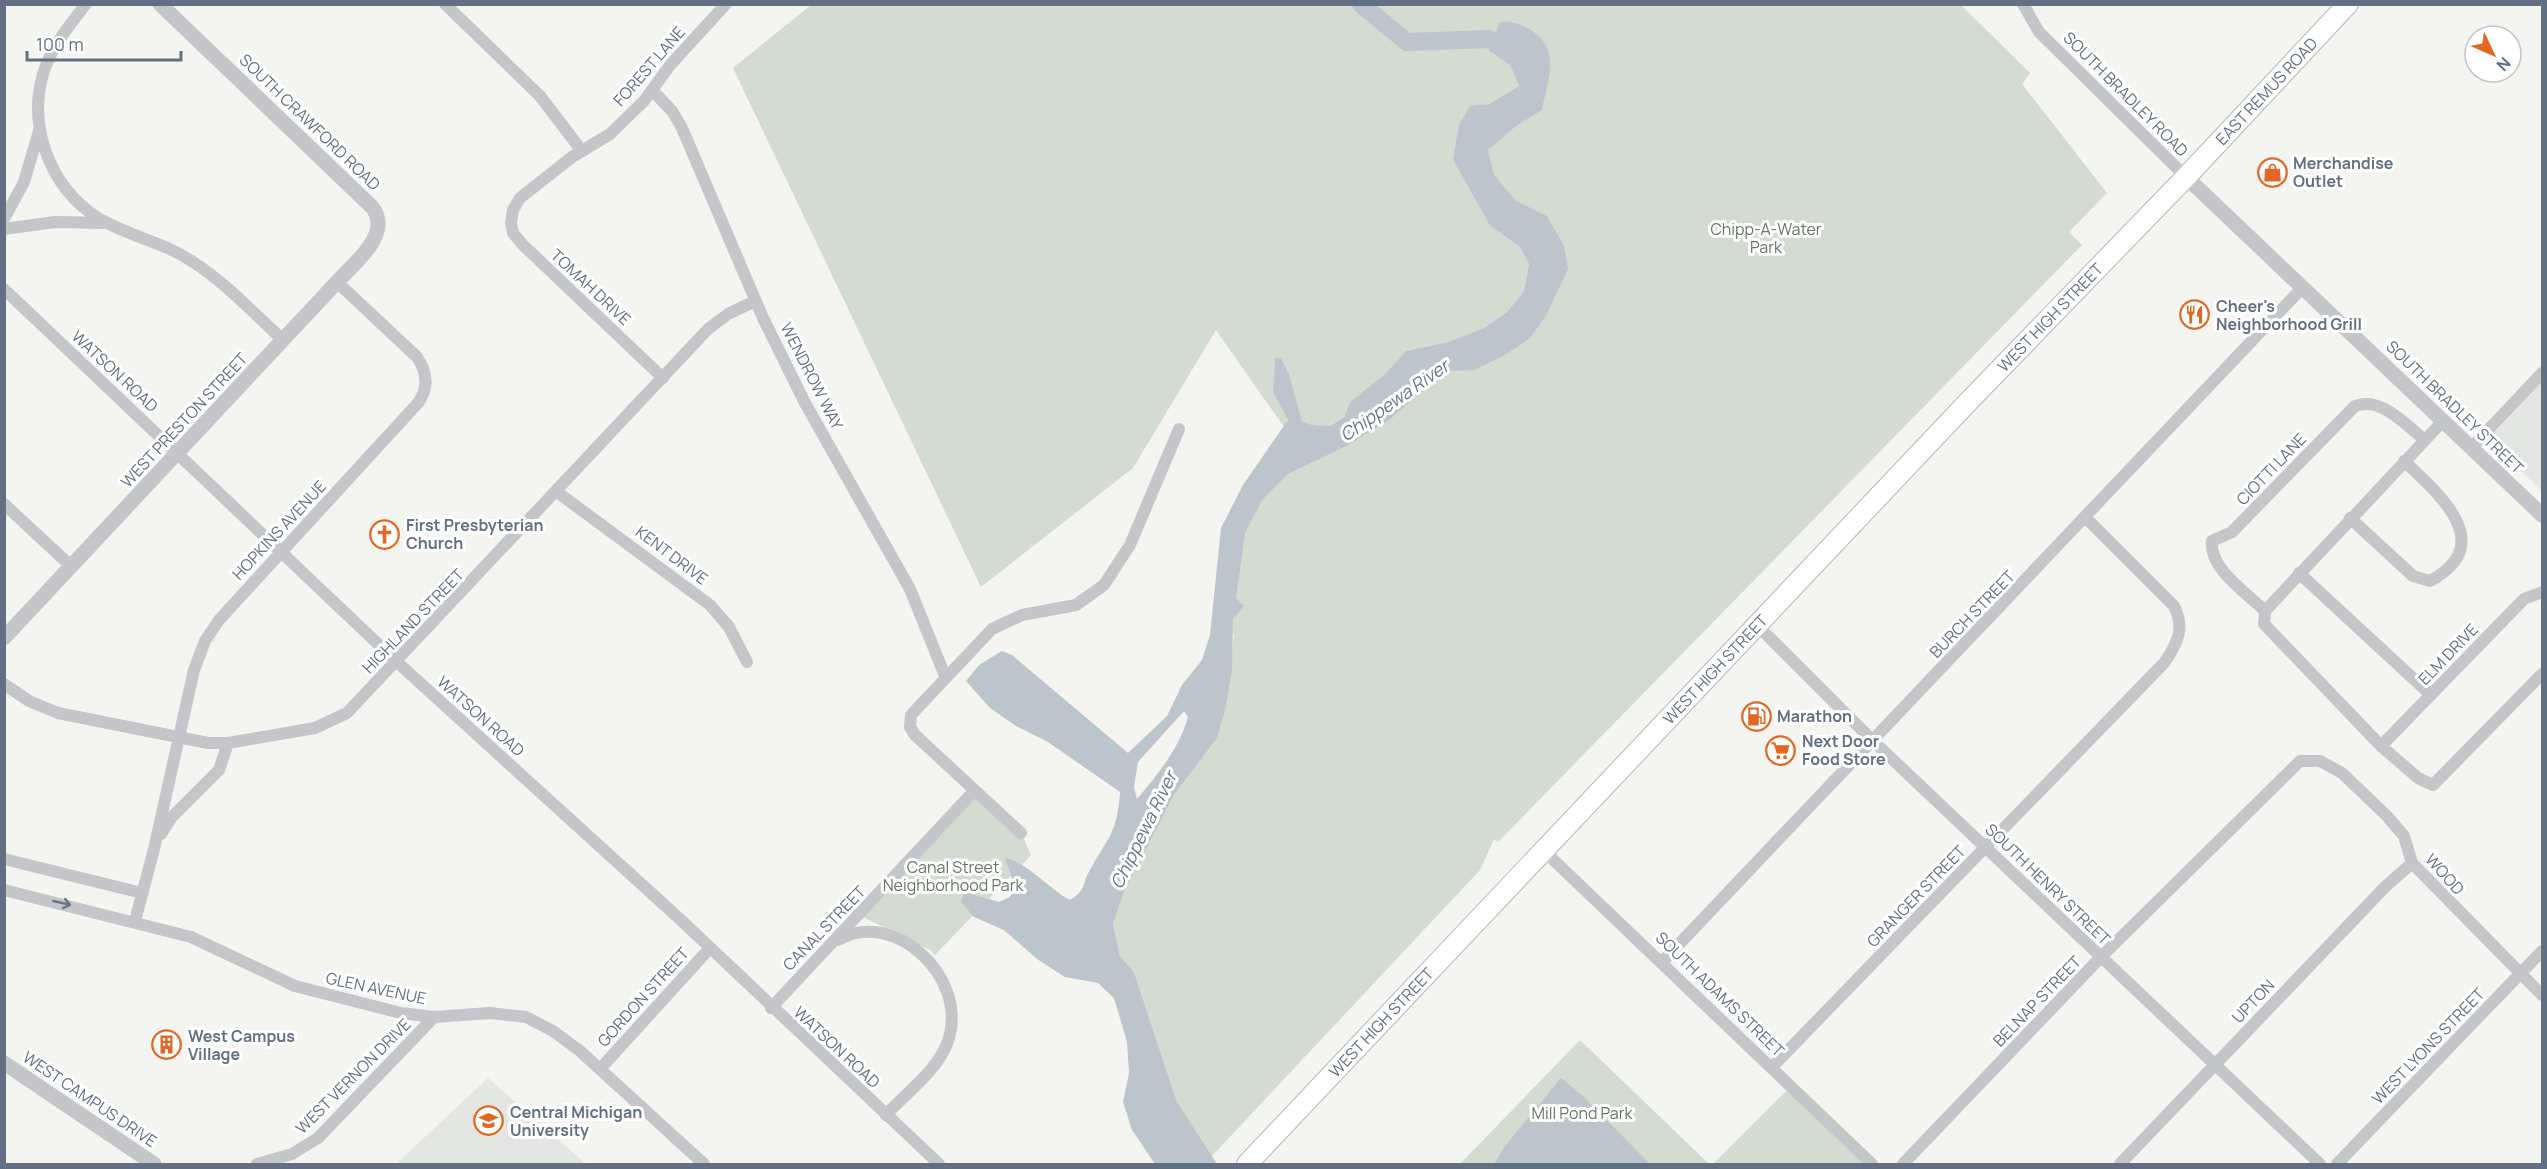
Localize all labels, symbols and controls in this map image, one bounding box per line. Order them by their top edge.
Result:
street label: FOREST LANE [608,21,690,111]
scale bar [27,24,182,62]
north arrow [2463,24,2523,84]
street label: SOUTH BRADLEY ROAD [2059,27,2193,161]
text: 100 m [36,32,84,56]
street label: EAST REMUS ROAD [2211,32,2322,150]
street label: SOUTH CRAWFORD ROAD [235,49,385,195]
text: N [2492,53,2516,76]
place label: Merchandise Outlet [2293,152,2394,192]
shop icon: Merchandise Outlet [2256,156,2288,188]
park label: Chipp-A-Water Park [1710,218,1822,258]
street label: TOMAH DRIVE [546,244,636,330]
street label: WEST HIGH STREET [1992,258,2108,376]
place label: Cheer's Neighborhood Grill [2216,295,2362,335]
restaurant icon: Cheer's Neighborhood Grill [2179,299,2211,331]
street label: WENDROW WAY [776,319,848,433]
street label: WATSON ROAD [67,325,163,417]
street label: SOUTH BRADLEY STREET [2381,335,2529,479]
street label: WEST PRESTON STREET [116,348,253,492]
water label: Chippewa River [1335,352,1455,446]
street label: CIOTTI LANE [2231,428,2311,510]
street label: HOPKINS AVENUE [227,475,331,585]
place label: First Presbyterian Church [406,514,544,554]
church icon: First Presbyterian Church [369,518,401,550]
street label: KENT DRIVE [631,521,713,589]
street label: HIGHLAND STREET [357,564,469,678]
street label: BURCH STREET [1925,565,2020,663]
street label: WEST HIGH STREET [1658,609,1773,729]
street label: ELM DRIVE [2413,619,2483,689]
street label: WATSON ROAD [433,671,530,761]
fuel station icon: Marathon [1740,700,1772,732]
place label: Marathon [1777,705,1852,727]
place label: Next Door Food Store [1802,730,1886,770]
supermarket icon: Next Door Food Store [1765,734,1797,766]
water label: Chippewa River [1104,765,1183,893]
street label: SOUTH HENRY STREET [1981,818,2116,950]
street label: GRANGER STREET [1862,840,1971,952]
street label: WOOD [2421,849,2470,900]
park label: Canal Street Neighborhood Park [883,856,1024,896]
street label: CANAL STREET [778,880,871,975]
one-way arrow [51,898,71,909]
street label: SOUTH ADAMS STREET [1651,927,1789,1062]
street label: GORDON STREET [592,942,694,1051]
street label: BELNAP STREET [1988,950,2086,1051]
street label: WEST HIGH STREET [1324,962,1439,1082]
street label: GLEN AVENUE [324,967,428,1009]
street label: UPTON [2227,974,2279,1028]
street label: WEST LYONS STREET [2367,983,2490,1109]
street label: WATSON ROAD [789,1001,885,1093]
street label: WEST VERNON DRIVE [291,1014,415,1138]
place label: West Campus Village [188,1025,295,1065]
building icon: West Campus Village [151,1029,183,1061]
street label: WEST CAMPUS DRIVE [19,1046,161,1152]
place label: Central Michigan University [510,1101,642,1141]
park label: Mill Pond Park [1532,1102,1634,1124]
school or university icon: Central Michigan University [473,1105,505,1137]

